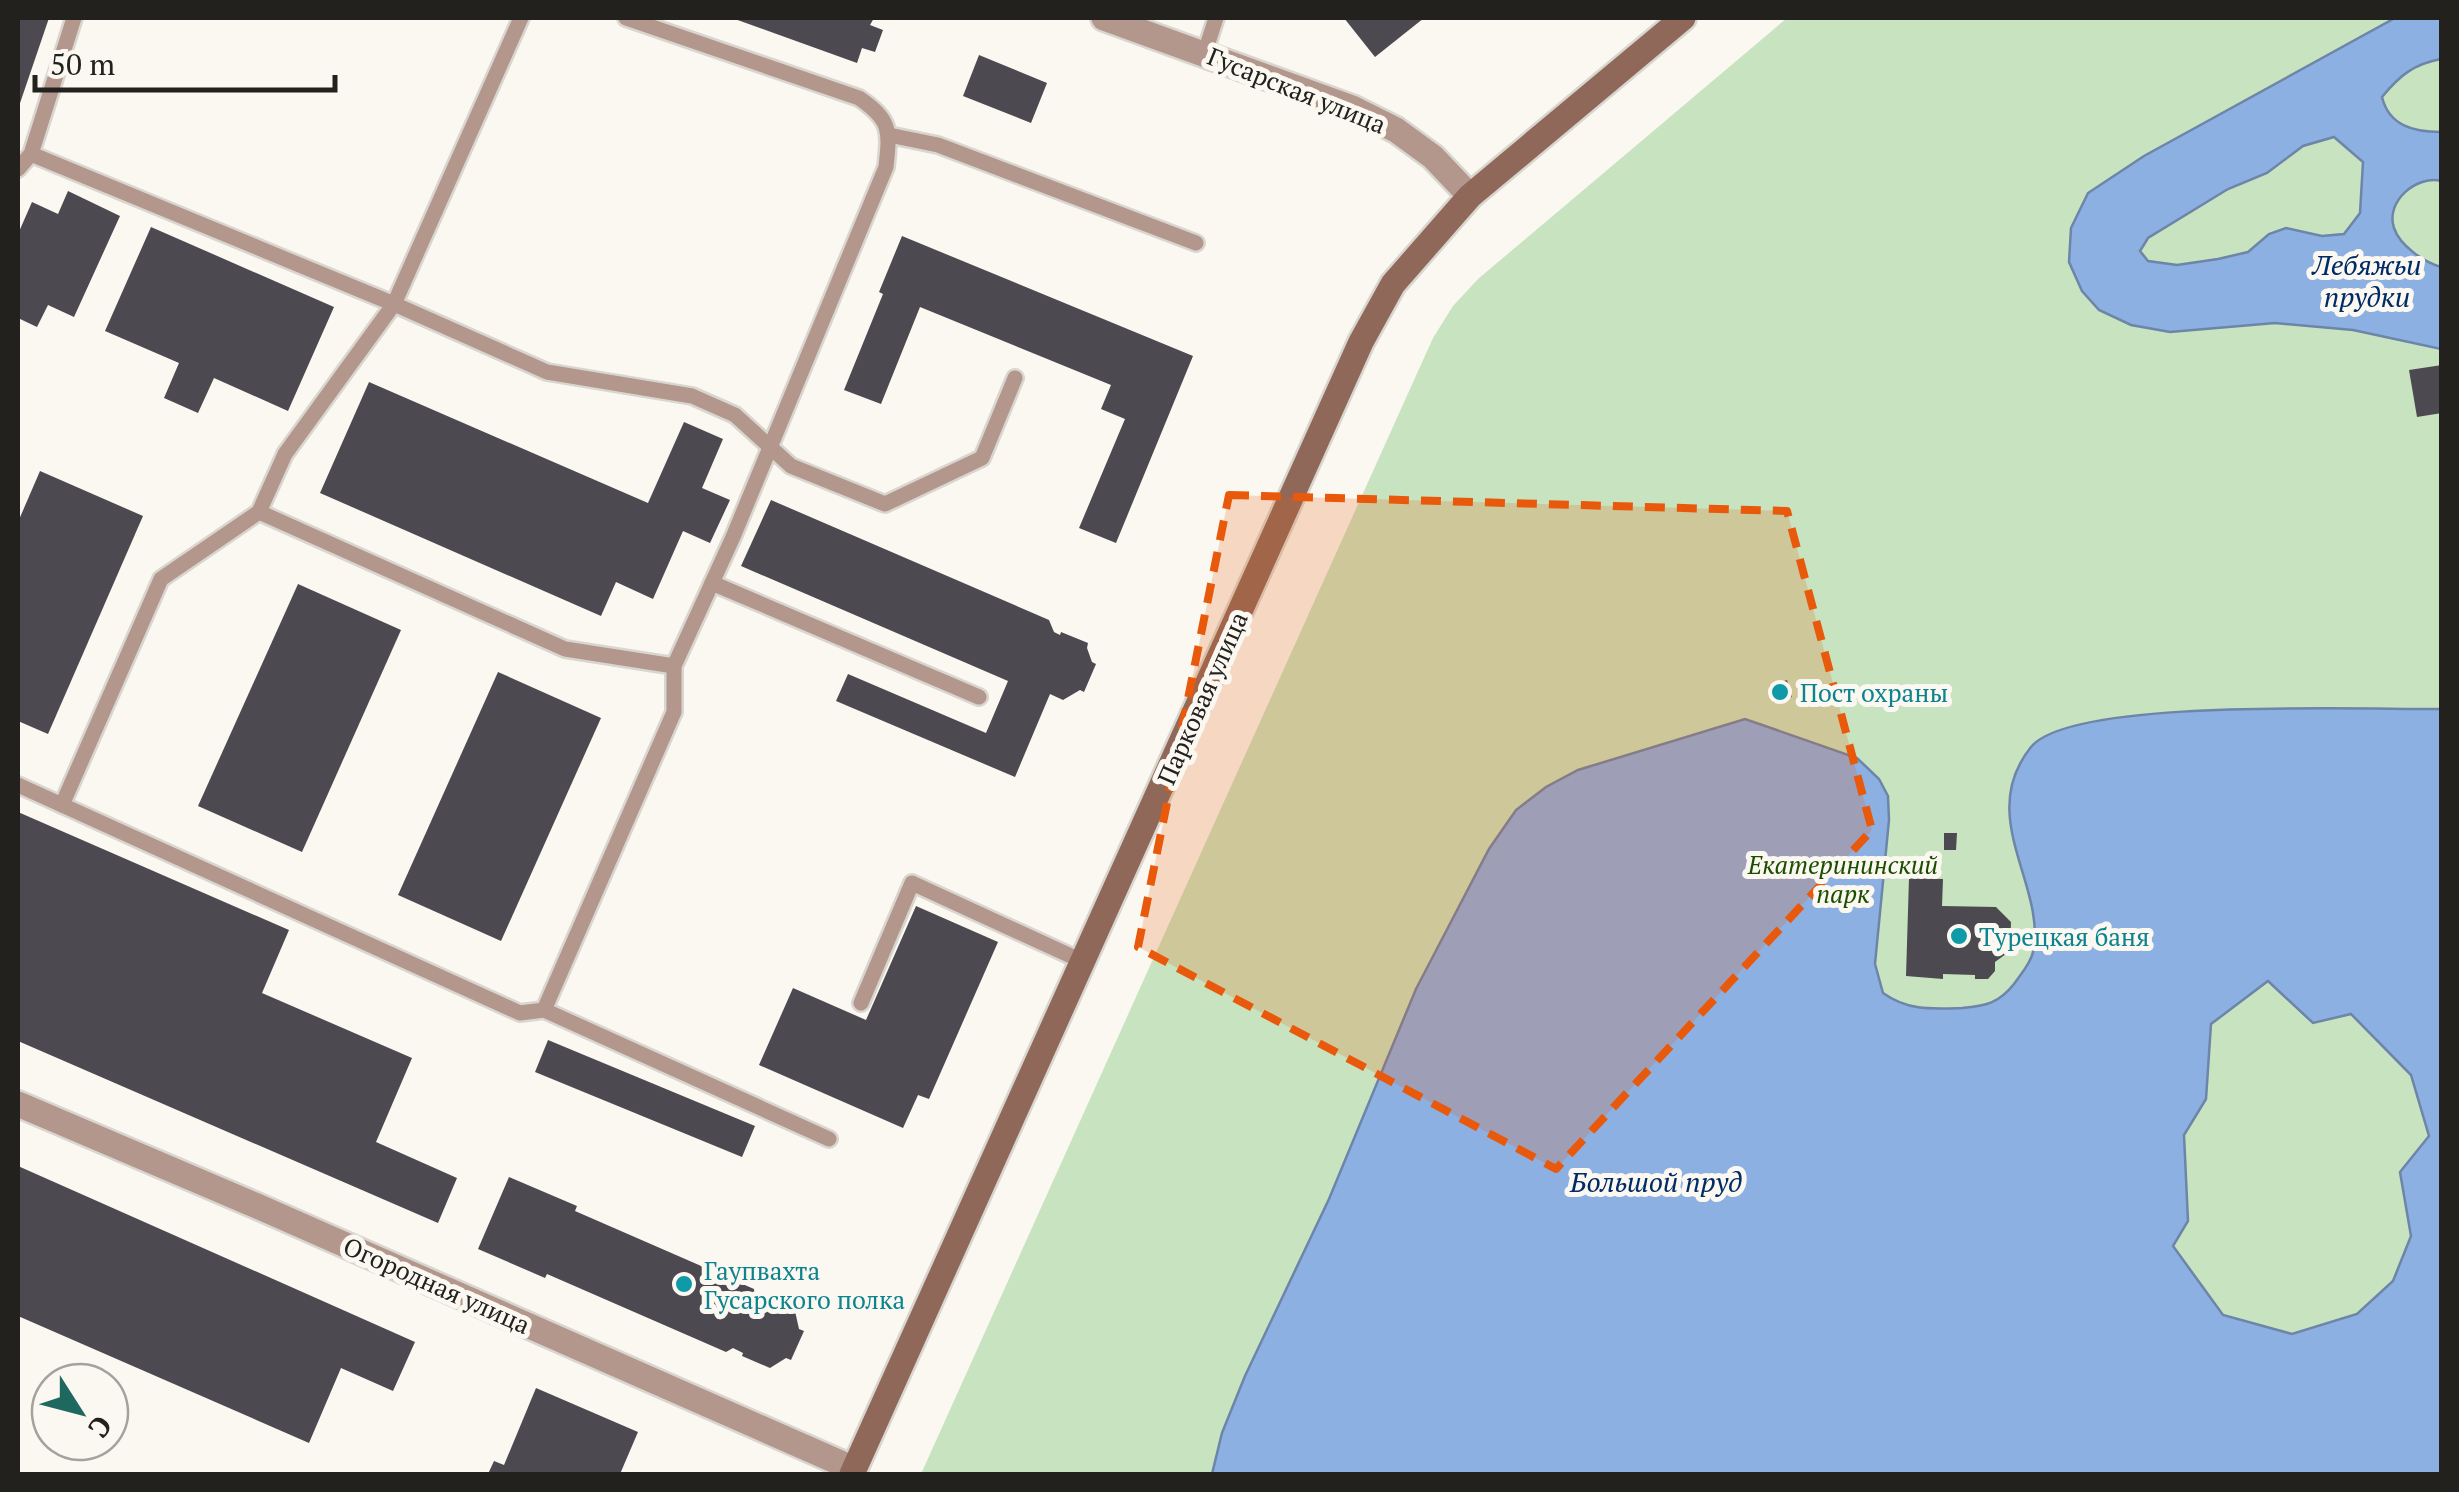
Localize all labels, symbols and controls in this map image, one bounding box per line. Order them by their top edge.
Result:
scale bar [35,30,335,92]
street label: Гусарская улица [1203,39,1391,141]
text: 50 m [50,44,115,84]
water label: Лебяжьи прудки [2311,246,2421,315]
street label: Парковая улица [1149,606,1255,790]
place label: Пост охраны [1800,676,1948,709]
marker: Пост охраны [1769,681,1791,703]
park label: Екатерининский парк [1747,848,1938,910]
place label: Турецкая баня [1979,920,2149,953]
marker: Турецкая баня [1948,925,1970,947]
water label: Большой пруд [1569,1163,1742,1200]
street label: Огородная улица [339,1229,536,1341]
place label: Гаупвахта Гусарского полка [704,1254,905,1316]
marker: Гаупвахта Гусарского полка [673,1273,695,1295]
north arrow [30,1362,130,1462]
text: С [80,1409,121,1445]

